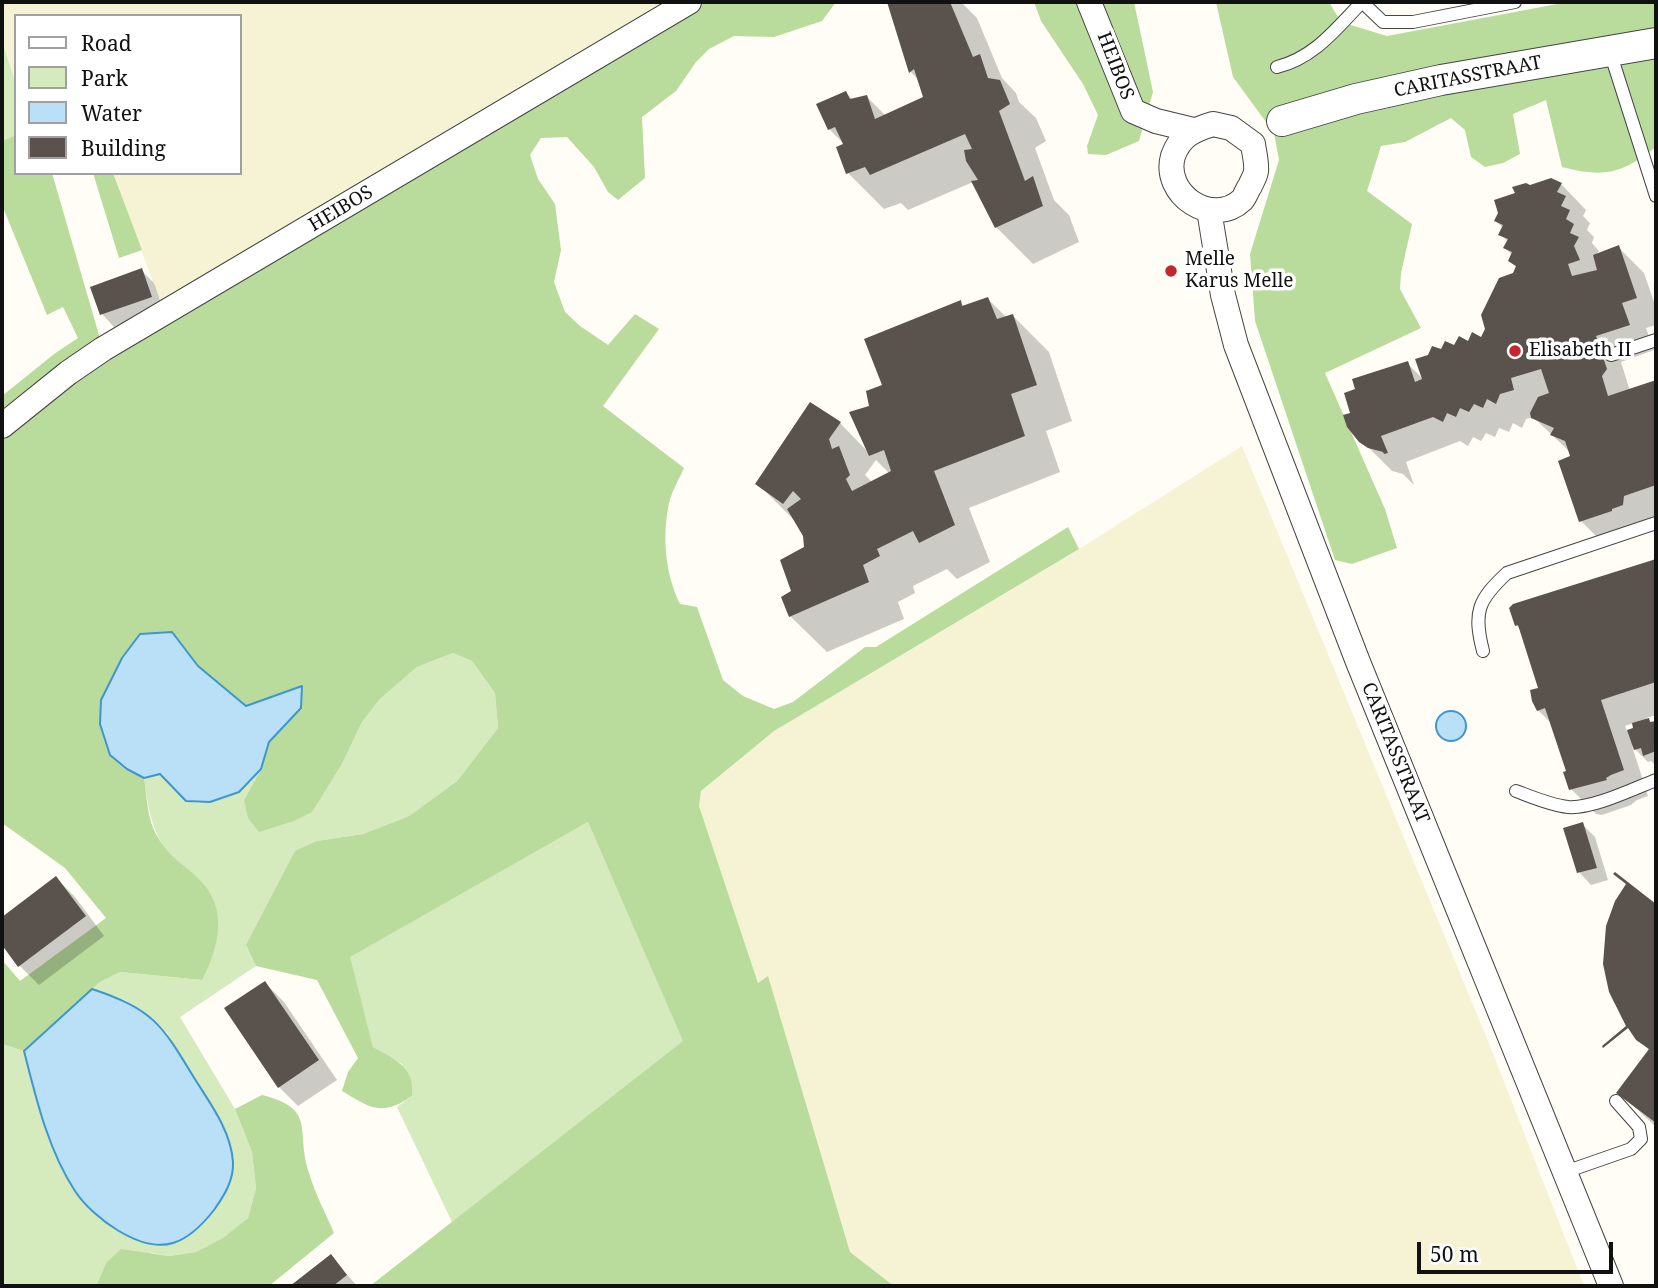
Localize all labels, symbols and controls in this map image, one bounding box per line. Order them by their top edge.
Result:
legend [14,14,242,175]
text: Road [81,29,132,57]
street label: HEIBOS [1092,29,1138,103]
street label: CARITASSTRAAT [1392,51,1544,103]
text: Park [81,64,128,92]
text: Water [81,99,142,127]
text: Building [81,134,166,162]
street label: HEIBOS [305,181,377,237]
place label: Melle Karus Melle [1185,249,1293,293]
marker: Melle Karus Melle [1163,263,1179,279]
place label: Elisabeth II [1529,340,1632,362]
marker: Elisabeth II [1507,343,1523,359]
street label: CARITASSTRAAT [1356,679,1434,827]
scale bar [1420,1228,1616,1272]
text: 50 m [1430,1240,1479,1268]

